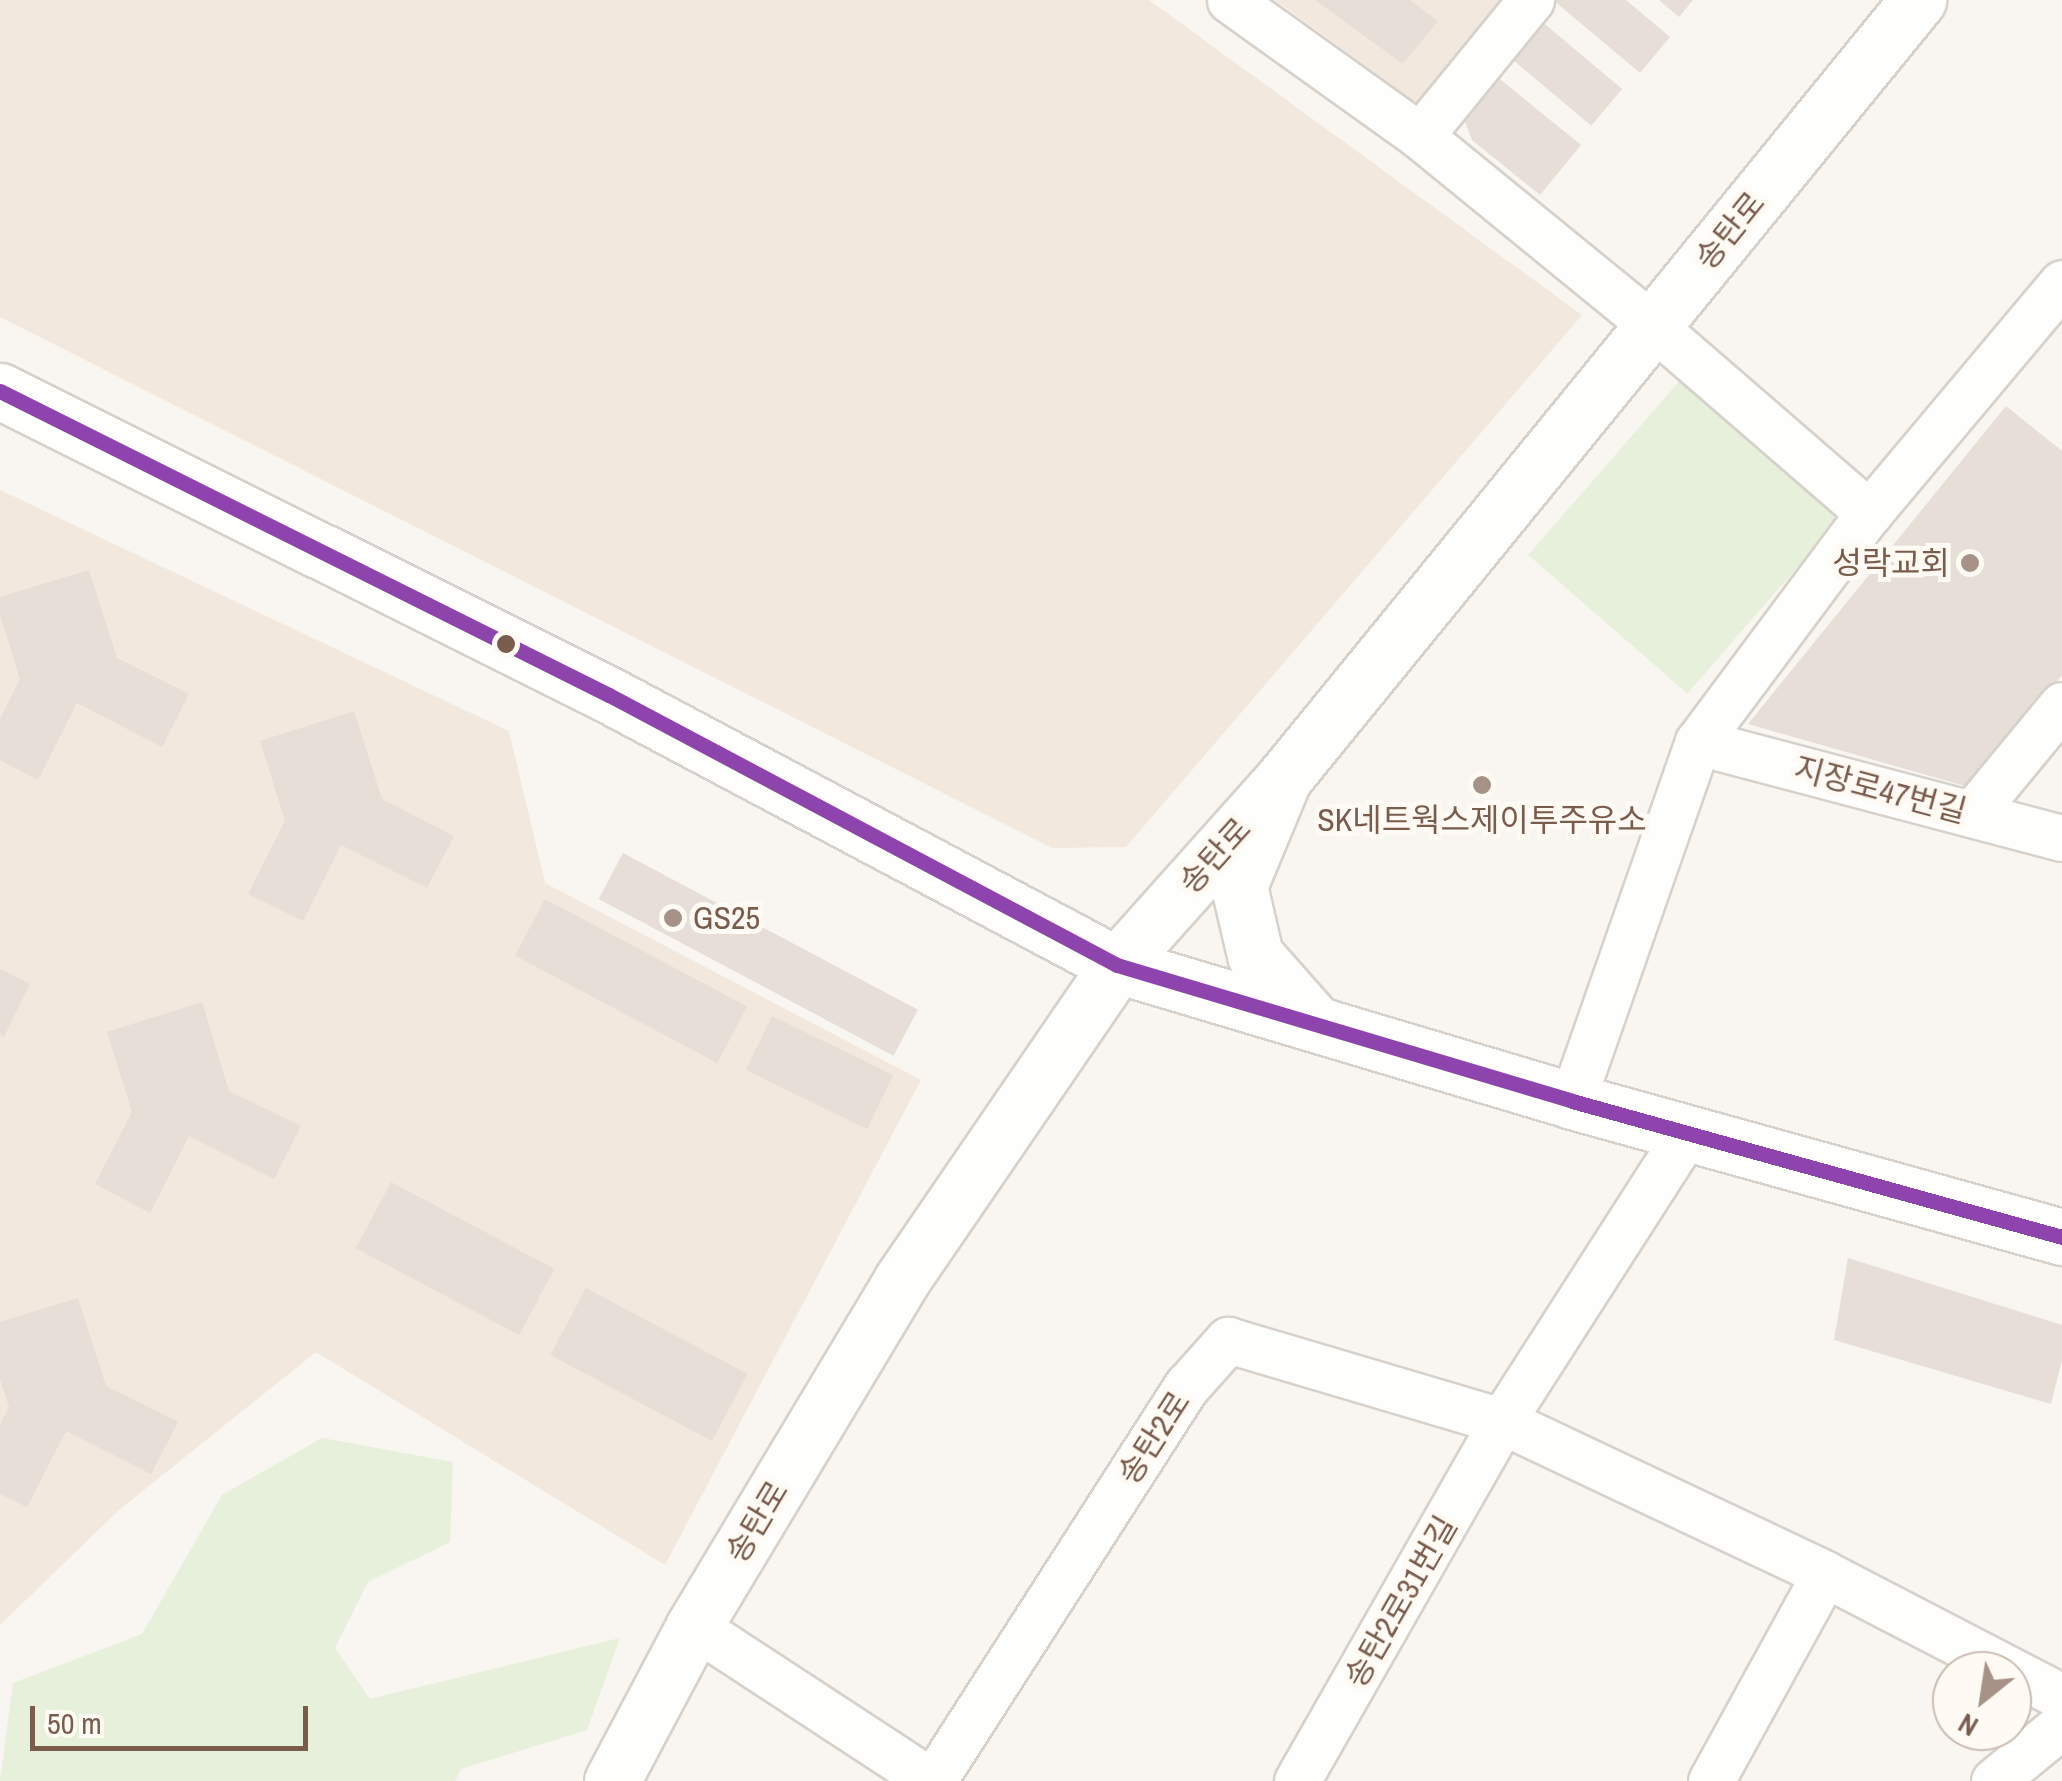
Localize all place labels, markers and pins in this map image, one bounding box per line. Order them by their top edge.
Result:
place label: 성락교회 [1832,544,1950,582]
marker: 성락교회 [1959,552,1981,574]
unlabelled marker [496,634,516,654]
marker: SK네트웍스제이투주유소 [1471,774,1493,796]
place label: SK네트웍스제이투주유소 [1317,801,1647,839]
place label: GS25 [693,899,760,937]
marker: GS25 [662,907,684,929]

